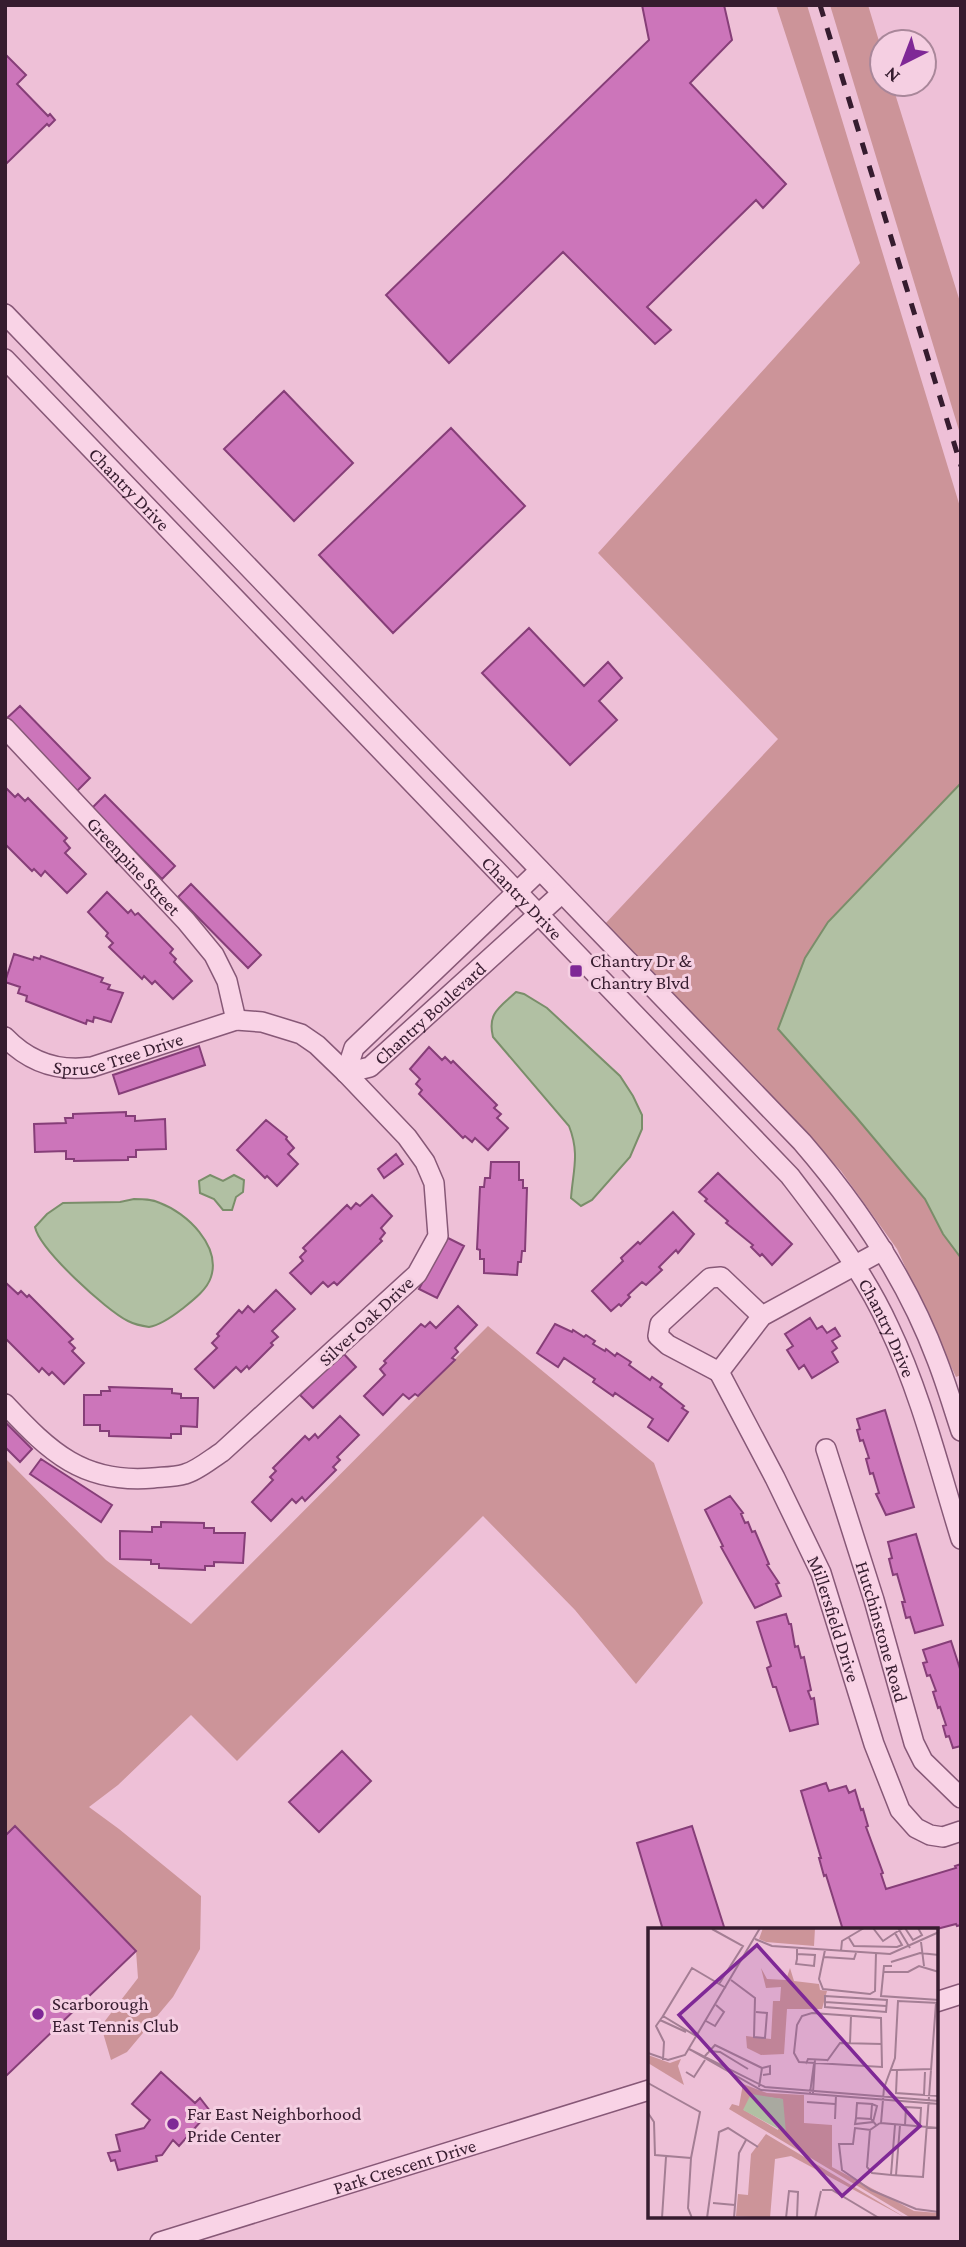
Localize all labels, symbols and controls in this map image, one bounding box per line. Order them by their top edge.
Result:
north arrow [868,28,938,98]
text: N [880,63,904,87]
street label: Chantry Drive [85,443,174,535]
street label: Greenpine Street [83,812,186,920]
street label: Chantry Drive [478,852,567,944]
place label: Chantry Dr & Chantry Blvd [590,950,693,993]
street label: Chantry Boulevard [369,957,489,1069]
marker: Chantry Dr & Chantry Blvd [568,963,584,979]
street label: Spruce Tree Drive [52,1028,186,1079]
street label: Silver Oak Drive [314,1272,418,1370]
street label: Chantry Drive [855,1274,920,1380]
street label: Millersfield Drive [804,1552,865,1684]
street label: Hutchinstone Road [852,1558,913,1704]
inset map [648,1928,938,2219]
place label: Scarborough East Tennis Club [52,1993,179,2036]
marker: Scarborough East Tennis Club [30,2006,46,2022]
place label: Far East Neighborhood Pride Center [187,2103,361,2146]
marker: Far East Neighborhood Pride Center [165,2116,181,2132]
street label: Park Crescent Drive [331,2134,478,2198]

